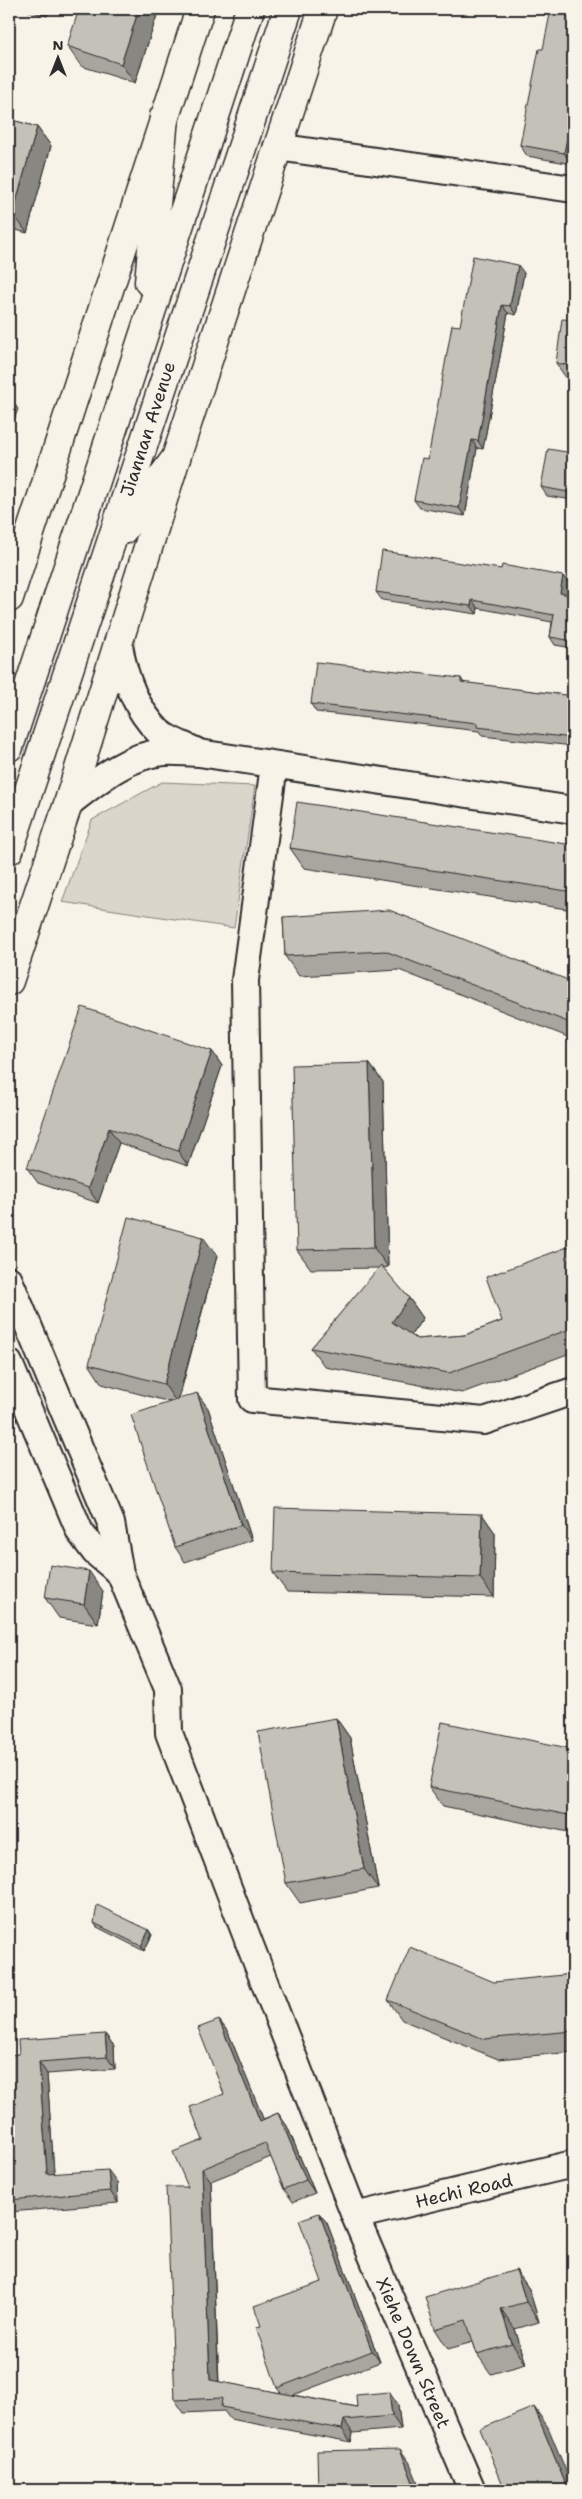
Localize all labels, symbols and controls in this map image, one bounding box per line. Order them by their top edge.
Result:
north arrow [32,32,82,82]
text: N [52,36,64,54]
street label: Jiannan Avenue [115,358,181,500]
street label: Hechi Road [413,2168,515,2214]
street label: Xiehe Down Street [370,2274,456,2432]

